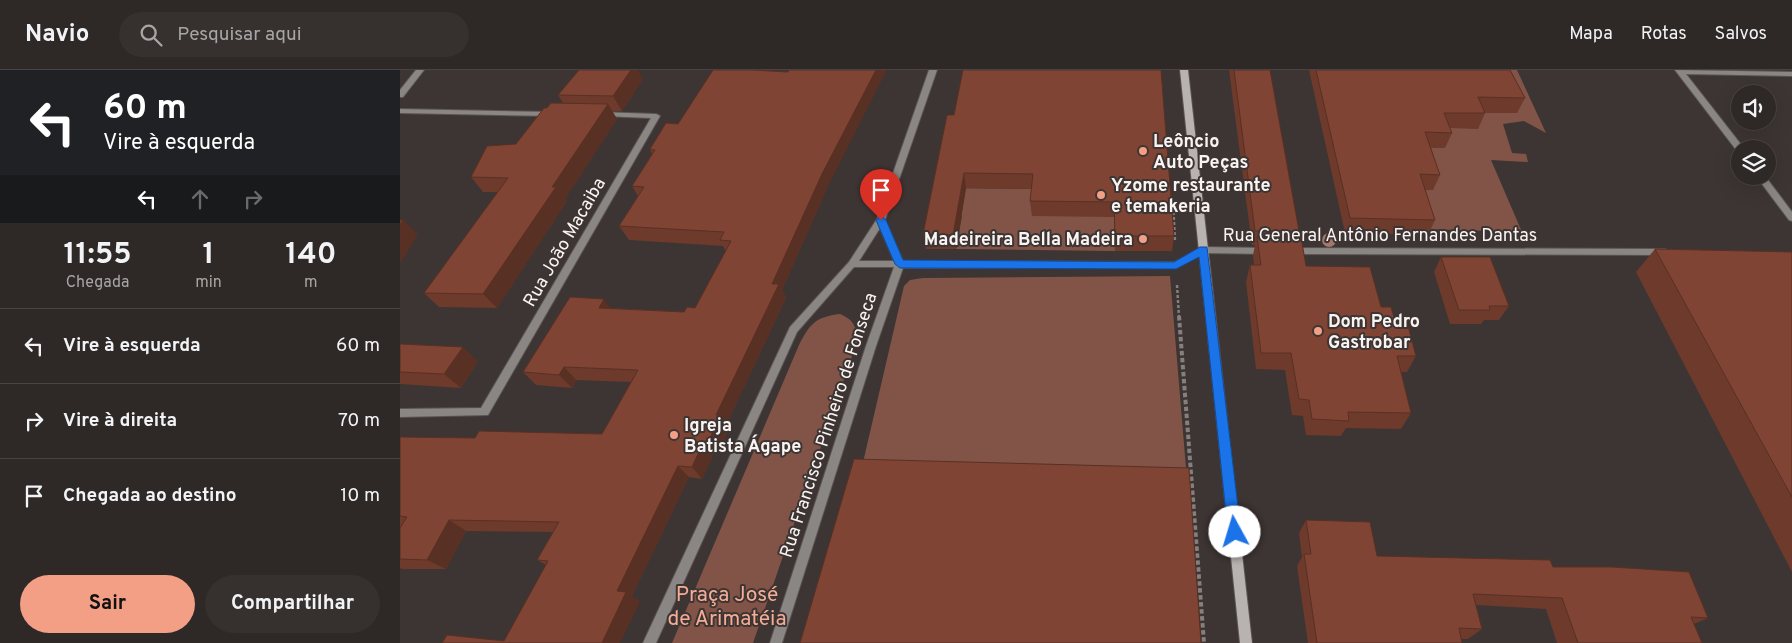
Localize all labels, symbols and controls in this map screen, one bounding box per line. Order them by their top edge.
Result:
search box [119,12,469,57]
text: Navio [25,20,89,50]
icon: search [137,21,165,49]
text: Pesquisar aqui [177,23,302,47]
text: Mapa [1569,23,1613,46]
text: Rotas [1641,23,1687,46]
text: Salvos [1715,23,1767,46]
map controls [1731,85,1776,185]
button: sound [1731,85,1776,130]
text: 60 m [103,87,187,131]
icon: left [20,90,85,155]
text: Vire à esquerda [103,130,255,157]
place label: Leôncio Auto Peças [1153,131,1248,175]
button: layers [1731,140,1776,185]
marker: Leôncio Auto Peças [1137,145,1149,157]
pin [860,169,902,220]
street label: Rua João Macaiba [519,174,612,312]
place label: Yzome restaurante e temakeria [1111,175,1271,219]
icon: arrive [867,176,895,204]
icon: left [133,185,161,213]
icon: ahead [186,185,214,213]
icon: right [239,185,267,213]
marker: Yzome restaurante e temakeria [1095,189,1107,201]
street label: Rua General Antônio Fernandes Dantas [1223,225,1537,248]
place label: Madeireira Bella Madeira [924,229,1133,252]
marker: Madeireira Bella Madeira [1137,233,1149,245]
text: 11:55 [64,237,132,274]
text: 1 [202,237,214,274]
text: 140 [285,237,336,274]
text: Chegada [66,273,129,293]
text: min [195,273,222,293]
text: m [304,273,318,293]
street label: Rua Francisco Pinheiro de Fonseca [776,290,883,561]
place label: Dom Pedro Gastrobar [1328,311,1420,355]
marker: Dom Pedro Gastrobar [1312,325,1324,337]
icon: left [20,332,48,360]
text: Vire à esquerda [63,334,201,358]
text: 60 m [336,334,380,358]
icon: right [20,407,48,435]
text: Vire à direita [63,409,177,433]
text: 70 m [338,409,380,433]
place label: Igreja Batista Ágape [684,415,801,459]
marker: Igreja Batista Ágape [668,429,680,441]
icon: arrive [20,482,48,510]
text: Chegada ao destino [63,484,237,508]
text: 10 m [340,484,380,508]
position arrow [1208,505,1260,557]
button: Sair [20,575,195,633]
button: Compartilhar [205,575,380,633]
park label: Praça José de Arimatéia [668,582,786,633]

